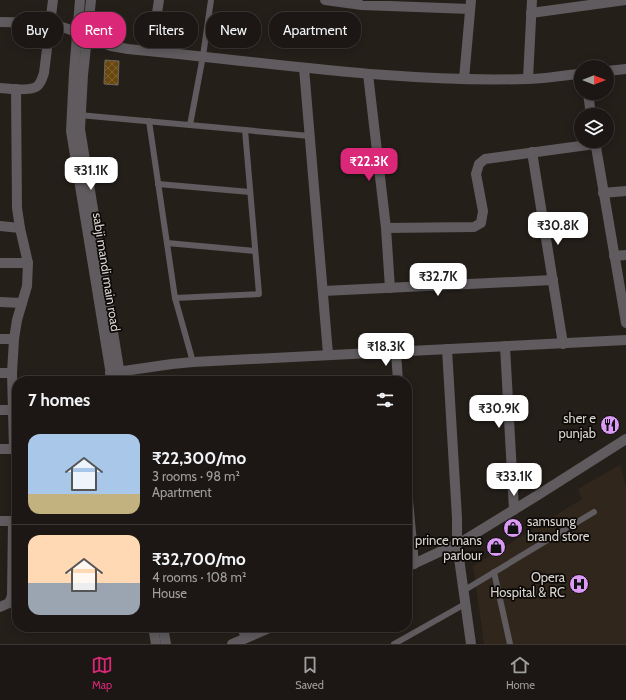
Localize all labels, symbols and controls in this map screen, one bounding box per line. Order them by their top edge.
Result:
chip: Buy [12,12,63,48]
chip: Rent [71,12,126,48]
chip: Filters [134,12,198,48]
chip: New [206,12,261,48]
chip: Apartment [269,12,361,48]
north arrow [574,60,614,100]
map controls [574,60,614,148]
button: layers [574,108,614,148]
pin: ₹22.3K [336,148,402,182]
text: ₹22.3K [350,153,388,169]
pin: ₹31.1K [58,157,124,191]
text: ₹31.1K [74,162,108,178]
street label: sabji mandi main road [89,211,124,333]
pin: ₹30.8K [525,212,591,246]
text: ₹30.8K [537,217,579,233]
pin: ₹32.7K [405,263,471,297]
text: ₹32.7K [419,268,457,284]
pin: ₹18.3K [353,333,419,367]
text: ₹18.3K [367,338,405,354]
icon: filters [374,389,396,411]
text: 7 homes [28,390,90,410]
pin: ₹30.9K [466,395,532,429]
text: ₹30.9K [478,400,520,416]
place label: sher e punjab [558,410,596,442]
restaurant icon: sher e punjab [599,414,621,436]
text: ₹22,300/mo [152,448,246,468]
icon: home [60,450,108,498]
pin: ₹33.1K [481,463,547,497]
text: 3 rooms · 98 m² [152,468,240,484]
text: ₹33.1K [496,468,532,484]
text: Apartment [152,484,212,500]
place label: samsung brand store [527,513,590,544]
shop icon: samsung brand store [502,517,524,539]
place label: prince mans parlour [415,532,483,563]
shop icon: prince mans parlour [485,536,507,558]
text: ₹32,700/mo [152,549,246,569]
icon: home [60,551,108,599]
text: 4 rooms · 108 m² [152,569,246,585]
place label: Opera Hospital & RC [490,569,566,600]
hospital icon: Opera Hospital & RC [568,573,590,595]
text: House [152,585,187,601]
tab: Map [91,654,113,692]
tab: Saved [295,654,324,692]
tab: Home [506,654,535,692]

